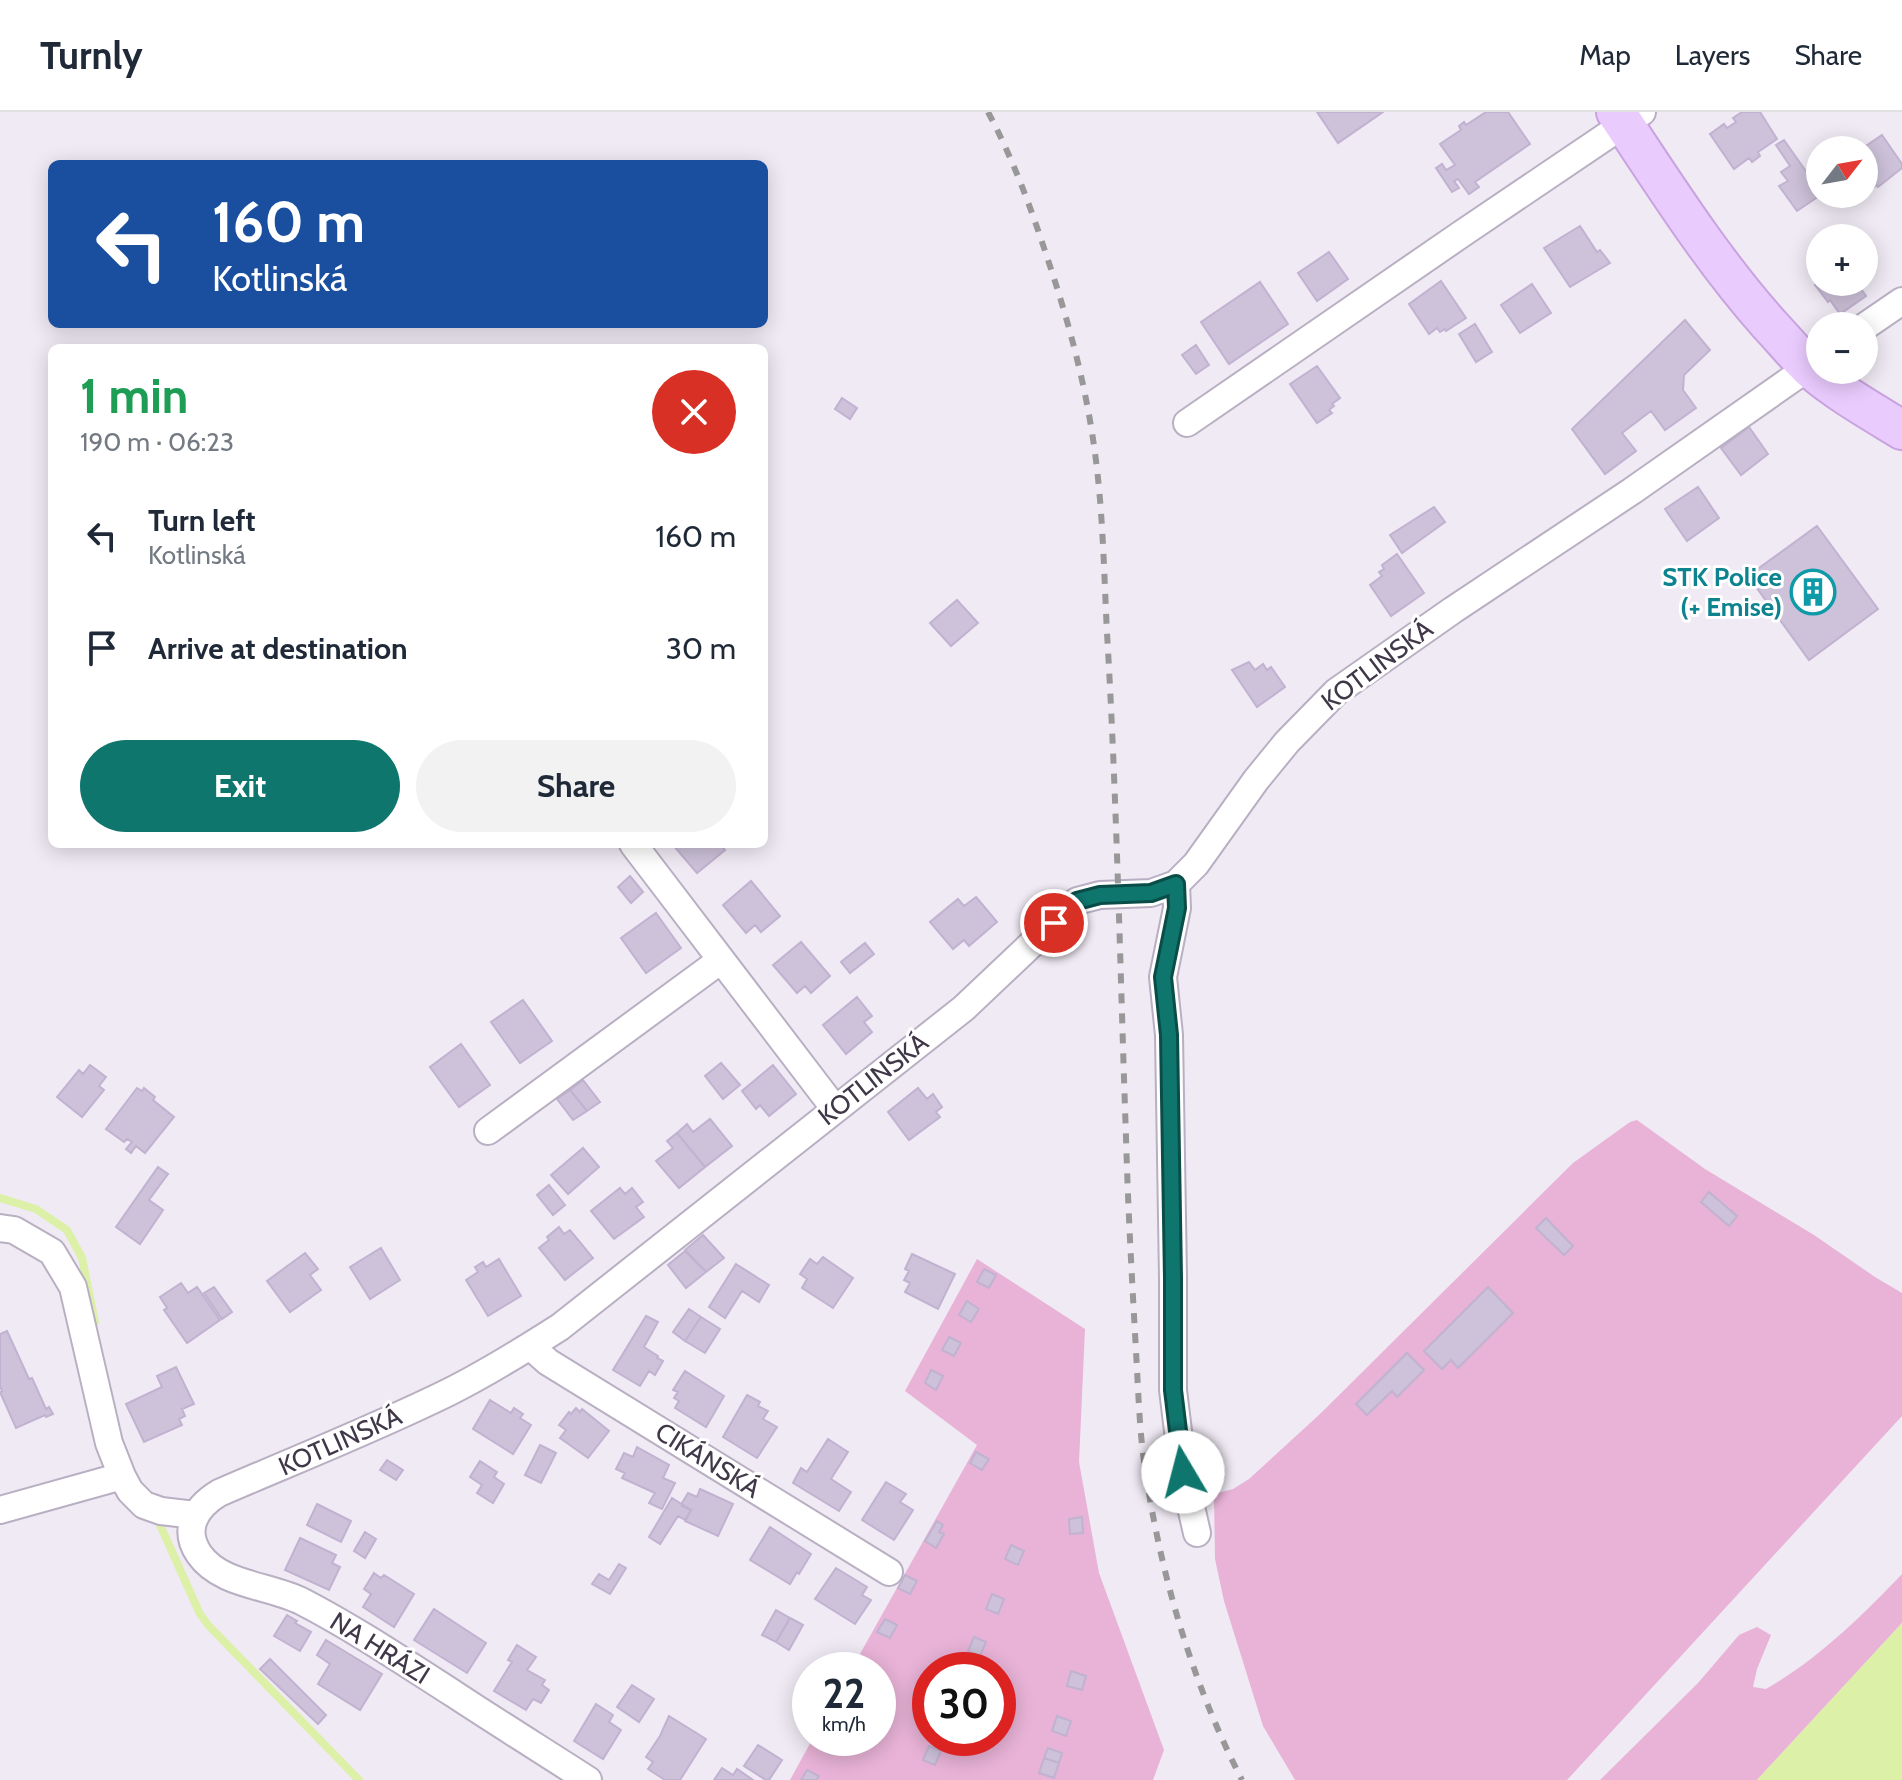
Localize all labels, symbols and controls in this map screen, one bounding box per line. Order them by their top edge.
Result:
text: Turnly [40,32,143,79]
text: Map [1579,38,1631,72]
text: Layers [1675,38,1750,72]
text: Share [1794,38,1862,72]
north arrow [1806,136,1878,208]
map controls [1806,136,1878,384]
text: 160 m [212,188,365,256]
icon: left [80,192,184,296]
button: + [1806,224,1878,296]
text: Kotlinská [212,256,347,300]
button: − [1806,312,1878,384]
text: 1 min [80,367,188,425]
button: close [652,370,736,454]
text: 190 m · 06:23 [80,426,234,458]
text: Turn left [148,502,256,539]
icon: left [80,514,124,558]
text: 160 m [655,518,736,555]
text: Kotlinská [148,539,246,571]
place label: STK Police (+ Emise) [1662,561,1782,623]
building icon: STK Police (+ Emise) [1789,568,1837,616]
street label: KOTLINSKÁ [1315,613,1439,717]
icon: arrive [80,626,124,670]
text: Arrive at destination [148,630,408,667]
text: 30 m [666,630,736,667]
button: Exit [80,740,400,832]
button: Share [416,740,736,832]
pin [1020,889,1088,957]
icon: arrive [1032,901,1076,945]
street label: KOTLINSKÁ [811,1026,935,1132]
street label: KOTLINSKÁ [274,1400,406,1482]
street label: CIKÁNSKÁ [650,1415,766,1505]
position arrow [1141,1430,1225,1514]
street label: NA HRÁZI [324,1605,436,1691]
speed limit sign: 30 [912,1652,1016,1756]
text: 22 [823,1669,865,1718]
text: km/h [822,1712,866,1736]

